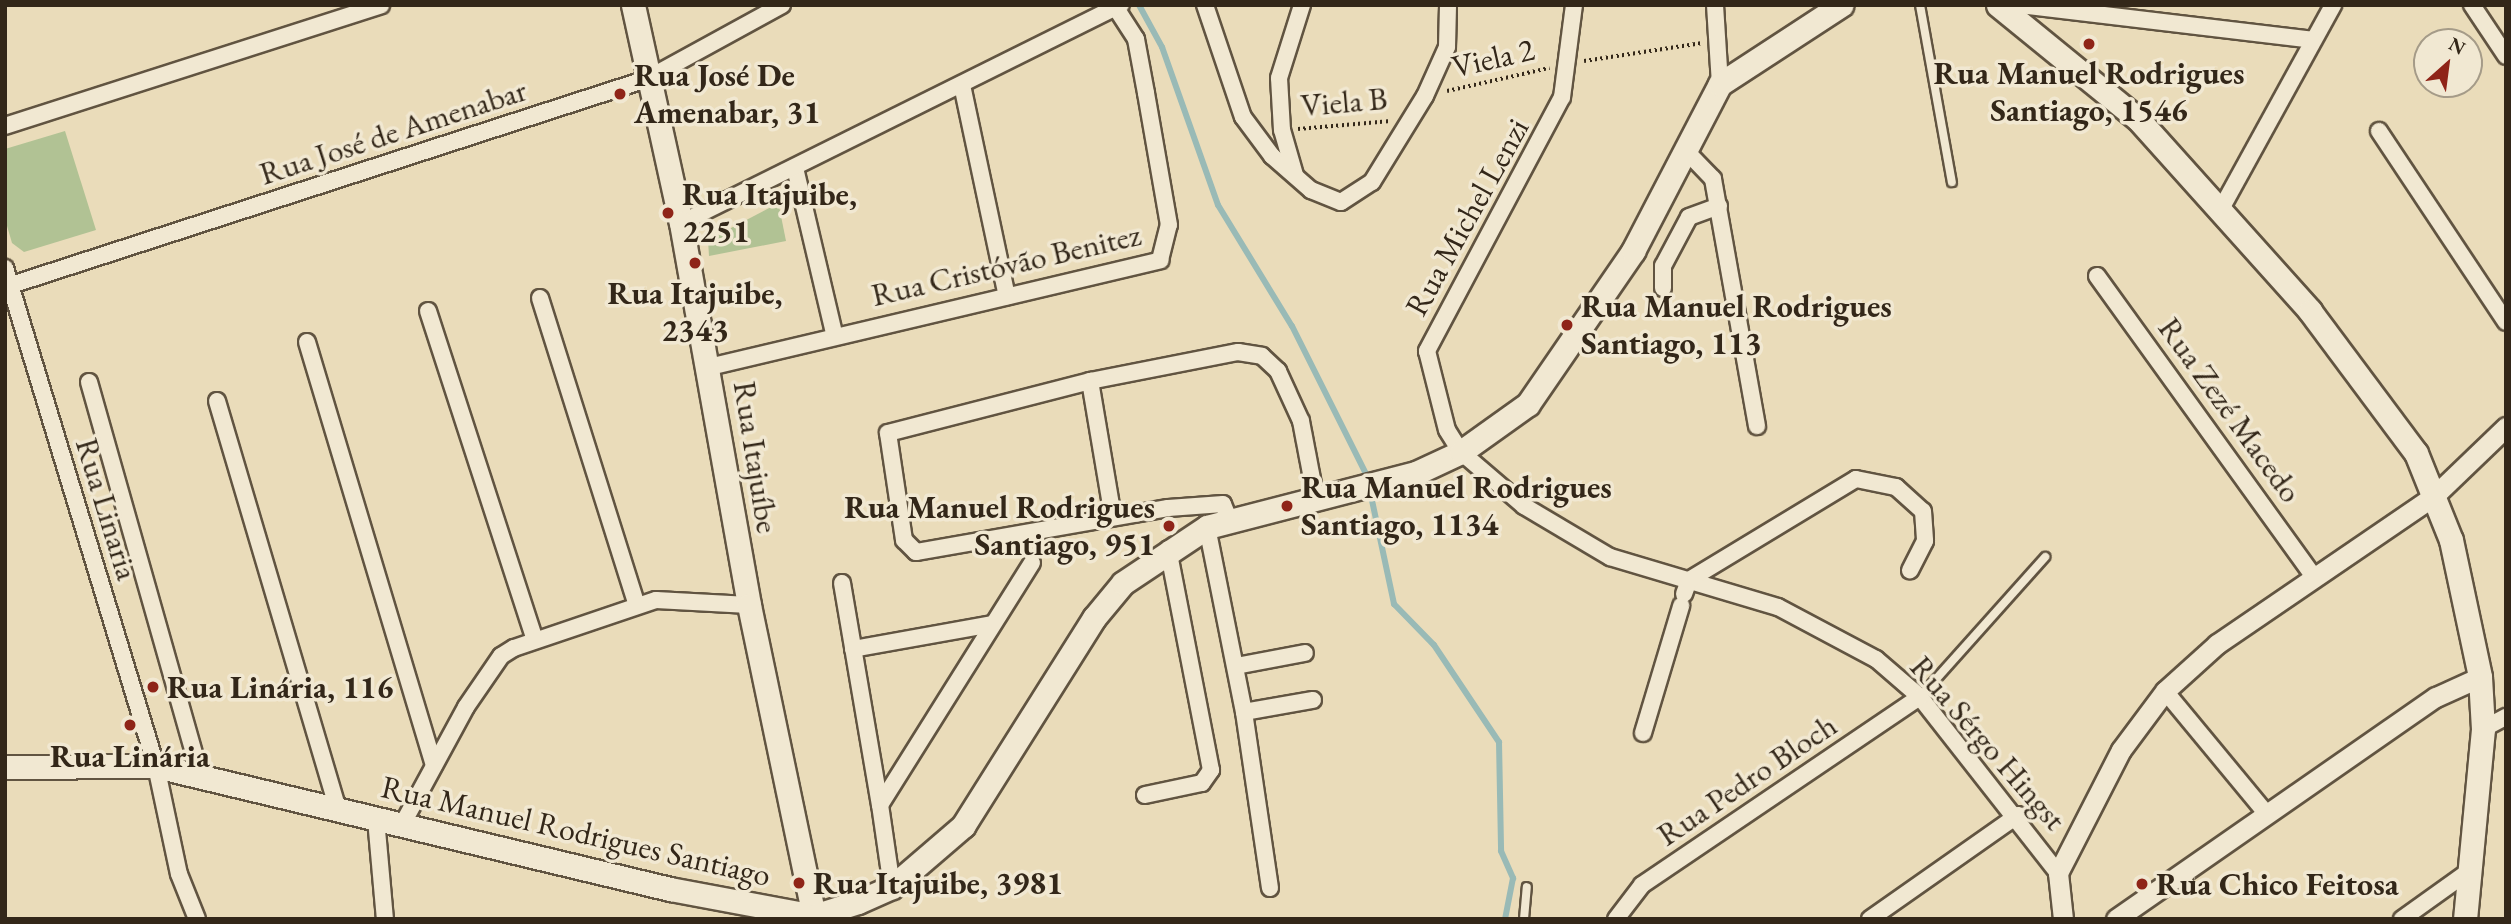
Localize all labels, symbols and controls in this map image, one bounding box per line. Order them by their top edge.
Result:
north arrow [2413,28,2483,98]
street label: Viela 2 [1448,30,1538,86]
text: N [2444,31,2470,60]
marker: Rua Manuel Rodrigues Santiago, 1546 [2081,36,2097,52]
place label: Rua Manuel Rodrigues Santiago, 1546 [1934,55,2244,130]
place label: Rua José De Amenabar, 31 [634,57,820,132]
street label: Rua José de Amenabar [255,71,531,193]
street label: Viela B [1299,79,1389,125]
marker: Rua José De Amenabar, 31 [612,86,628,102]
street label: Rua Michel Lenzi [1397,112,1537,322]
place label: Rua Itajuibe, 2251 [682,176,857,251]
marker: Rua Itajuibe, 2251 [660,205,676,221]
street label: Rua Cristóvão Benitez [868,215,1144,315]
marker: Rua Itajuibe, 2343 [687,255,703,271]
place label: Rua Itajuibe, 2343 [608,275,782,350]
place label: Rua Manuel Rodrigues Santiago, 113 [1581,288,1892,363]
street label: Rua Zezé Macedo [2150,310,2310,510]
marker: Rua Manuel Rodrigues Santiago, 113 [1559,317,1575,333]
street label: Rua Itajuíbe [725,378,787,536]
street label: Rua Linaria [67,433,147,585]
place label: Rua Manuel Rodrigues Santiago, 1134 [1301,469,1612,544]
place label: Rua Manuel Rodrigues Santiago, 951 [844,489,1155,564]
marker: Rua Manuel Rodrigues Santiago, 1134 [1279,498,1295,514]
marker: Rua Manuel Rodrigues Santiago, 951 [1161,518,1177,534]
street label: Rua Sérgo Hingst [1902,648,2074,838]
place label: Rua Linária, 116 [167,668,393,706]
marker: Rua Linária, 116 [145,679,161,695]
street label: Rua Pedro Bloch [1650,706,1844,854]
marker: Rua Linária [122,717,138,733]
place label: Rua Linária [50,737,210,775]
street label: Rua Manuel Rodrigues Santiago [378,767,774,895]
place label: Rua Itajuibe, 3981 [813,864,1063,902]
place label: Rua Chico Feitosa [2156,865,2399,903]
marker: Rua Itajuibe, 3981 [791,875,807,891]
marker: Rua Chico Feitosa [2134,876,2150,892]

